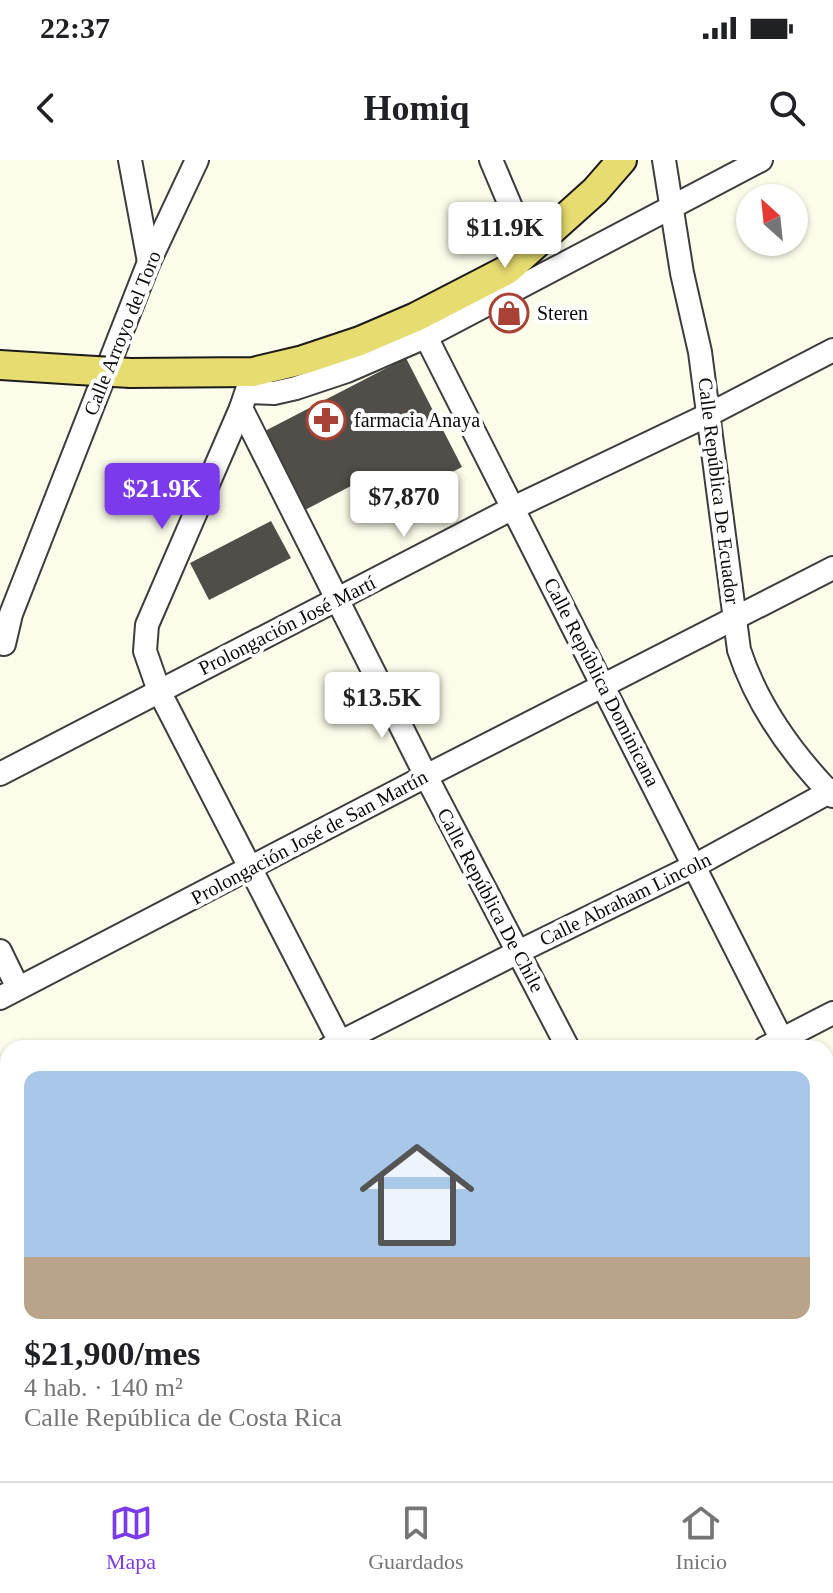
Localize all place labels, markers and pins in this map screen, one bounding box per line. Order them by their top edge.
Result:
pin: $11.9K [440,202,570,270]
shop icon: Steren [488,292,530,334]
place label: Steren [537,302,588,324]
pharmacy icon: farmacia Anaya [305,399,347,441]
place label: farmacia Anaya [354,409,480,432]
pin: $21.9K [97,463,227,531]
pin: $7,870 [339,471,469,539]
pin: $13.5K [317,672,447,740]

